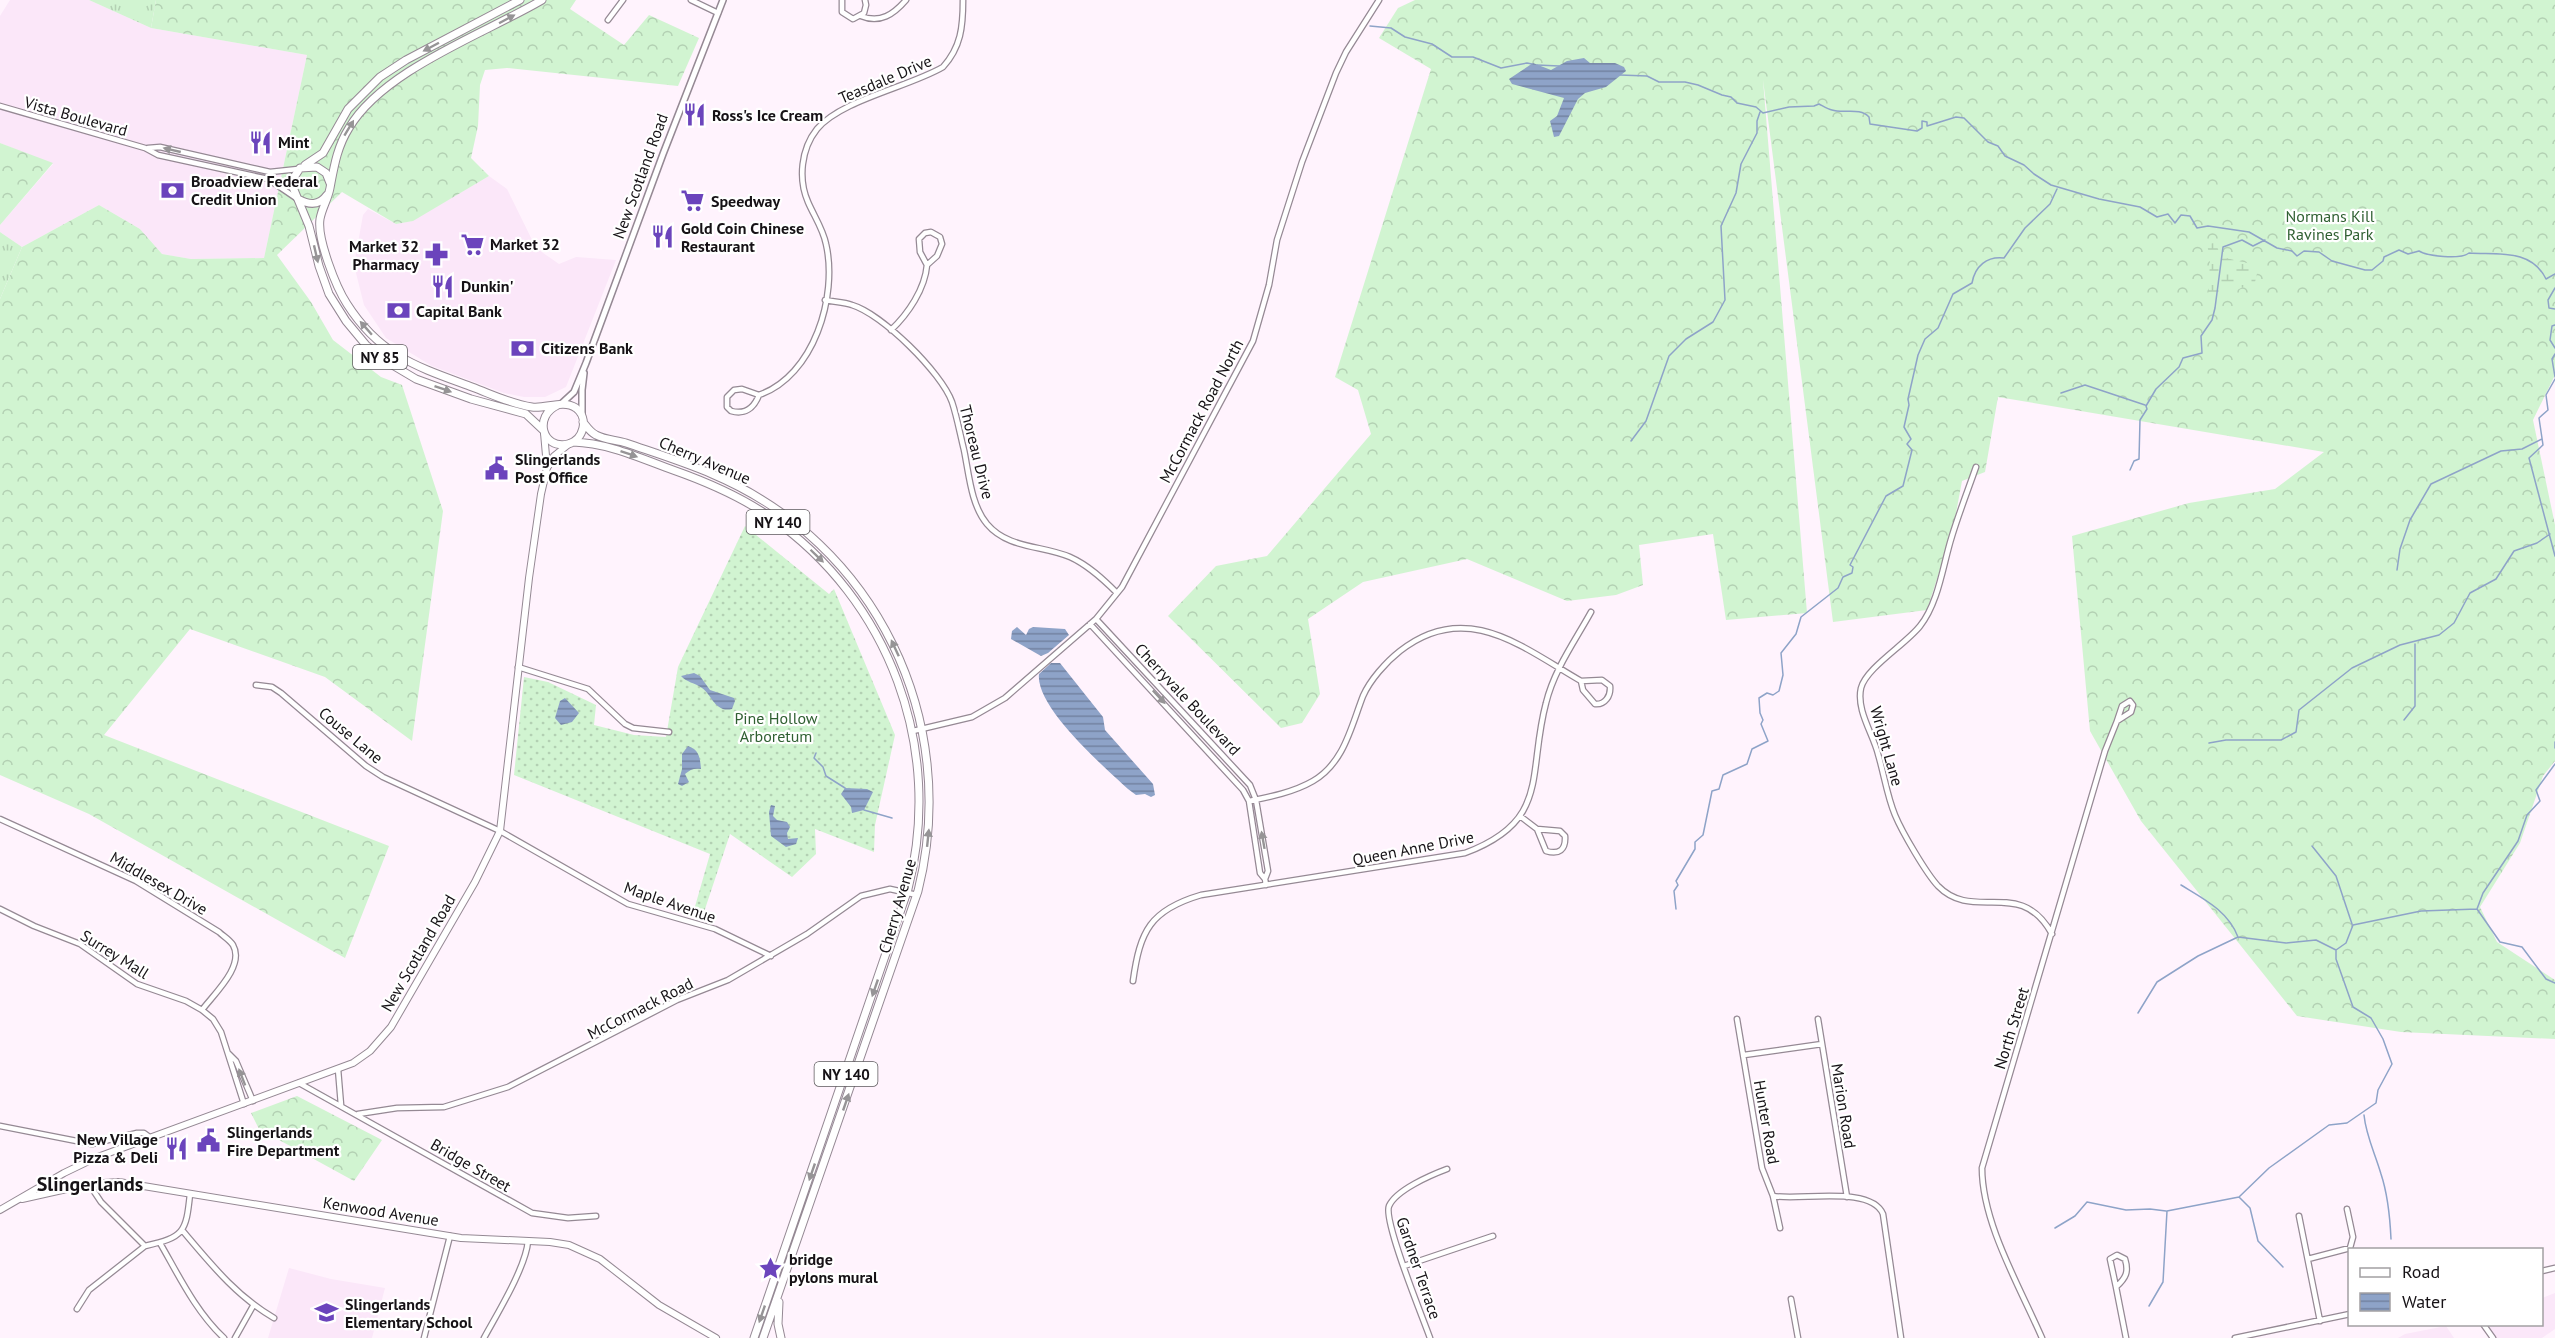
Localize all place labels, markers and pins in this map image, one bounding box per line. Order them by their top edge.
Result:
restaurant icon: Ross's Ice Cream [681,102,707,128]
place label: Ross's Ice Cream [712,105,823,125]
restaurant icon: Mint [247,129,273,155]
place label: Mint [278,132,310,152]
place label: Broadview Federal Credit Union [191,171,318,209]
bank icon: Broadview Federal Credit Union [160,177,186,203]
supermarket icon: Speedway [680,188,706,214]
place label: Speedway [711,191,780,211]
place label: Gold Coin Chinese Restaurant [681,218,804,256]
restaurant icon: Gold Coin Chinese Restaurant [650,224,676,250]
supermarket icon: Market 32 [459,231,485,257]
place label: Market 32 [490,234,560,254]
place label: Market 32 Pharmacy [349,236,419,274]
pharmacy icon: Market 32 Pharmacy [424,242,450,268]
restaurant icon: Dunkin' [430,273,456,299]
place label: Dunkin' [461,276,514,296]
bank icon: Capital Bank [385,298,411,324]
place label: Capital Bank [416,301,502,321]
bank icon: Citizens Bank [510,335,536,361]
place label: Citizens Bank [541,338,633,358]
place label: Slingerlands Post Office [515,449,601,487]
public building icon: Slingerlands Post Office [484,455,510,481]
place label: Slingerlands Fire Department [227,1122,340,1160]
public building icon: Slingerlands Fire Department [196,1128,222,1154]
place label: New Village Pizza & Deli [73,1129,158,1167]
restaurant icon: New Village Pizza & Deli [163,1135,189,1161]
place label: bridge pylons mural [789,1249,878,1287]
place icon: bridge pylons mural [758,1255,784,1281]
place label: Slingerlands Elementary School [345,1294,472,1332]
school or university icon: Slingerlands Elementary School [314,1300,340,1326]

